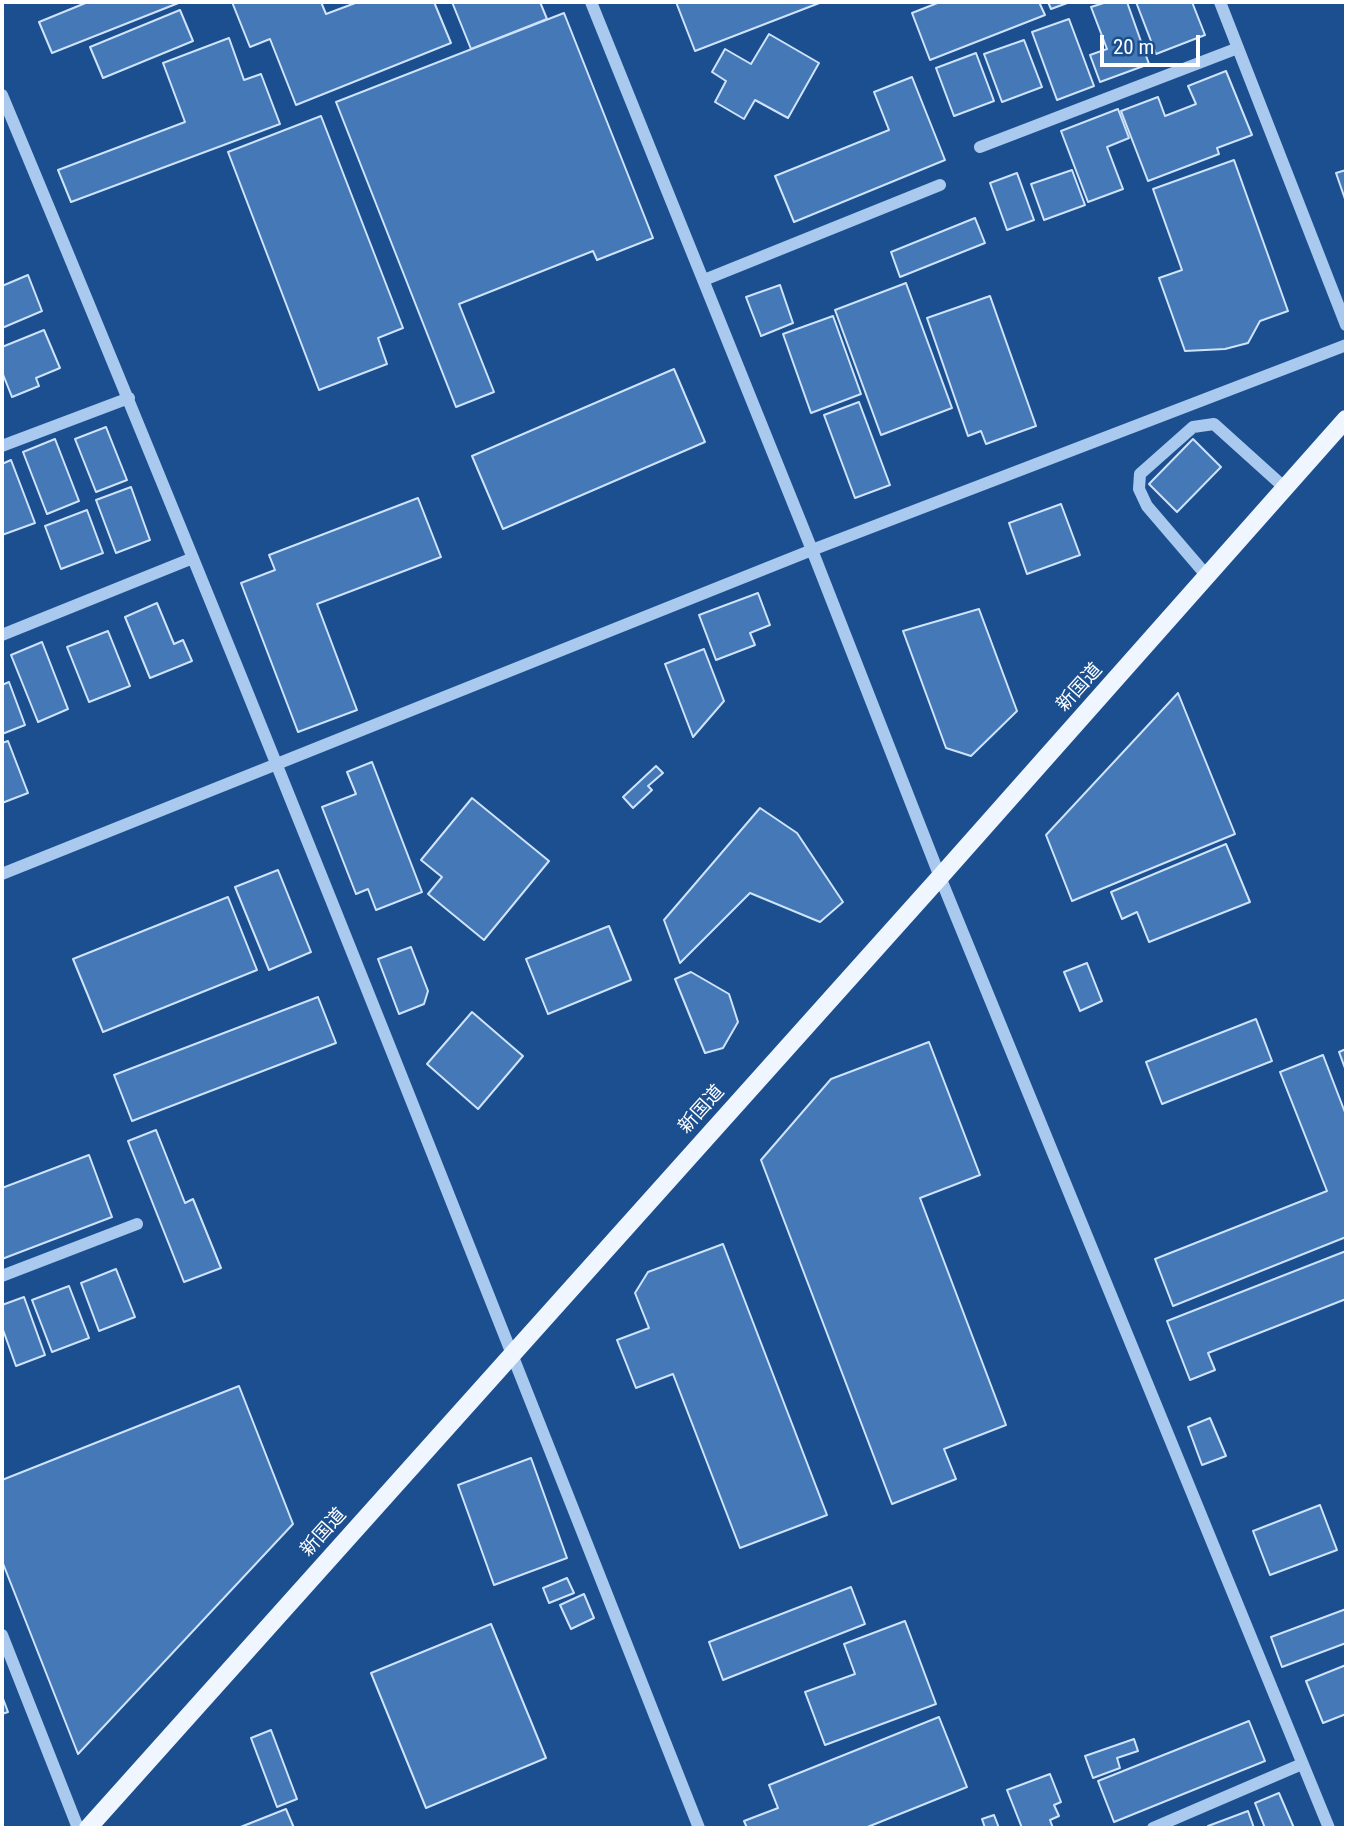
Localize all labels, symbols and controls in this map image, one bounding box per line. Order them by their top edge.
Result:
scale bar [1103,21,1203,65]
text: 20 m [1113,35,1154,59]
street label: 新国道 [1052,659,1108,717]
street label: 新国道 [674,1081,730,1139]
street label: 新国道 [296,1504,352,1562]

